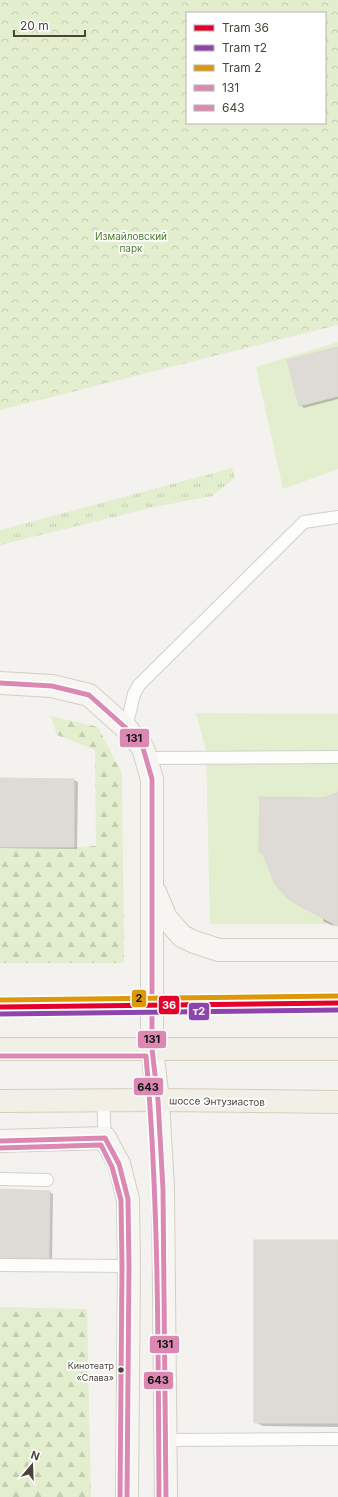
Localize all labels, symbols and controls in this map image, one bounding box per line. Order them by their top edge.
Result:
scale bar [14,12,85,38]
legend [186,12,326,124]
text: 20 m [20,18,49,33]
text: Tram 36 [222,20,269,35]
text: Tram т2 [222,40,267,55]
text: Tram 2 [222,60,262,75]
text: 131 [222,80,239,95]
text: 643 [222,100,245,115]
park label: Измайловский парк [95,230,167,254]
line badge: 131 [119,728,150,748]
text: 131 [126,731,143,745]
line badge: 2 [131,989,147,1008]
text: 2 [136,991,143,1005]
line badge: 36 [158,995,180,1015]
text: 36 [162,998,176,1012]
line badge: т2 [188,1002,210,1021]
text: т2 [193,1004,205,1018]
line badge: 131 [137,1030,167,1049]
text: 131 [144,1032,161,1046]
line badge: 643 [133,1077,164,1096]
text: 643 [137,1080,159,1094]
street label: шоссе Энтузиастов [169,1094,265,1108]
line badge: 131 [149,1335,180,1354]
text: 131 [157,1337,174,1351]
place label: Кинотеатр «Слава» [68,1360,114,1383]
marker: Кинотеатр «Слава» [116,1365,126,1375]
line badge: 643 [143,1371,174,1390]
text: 643 [147,1373,169,1387]
north arrow [12,1445,52,1485]
text: N [29,1448,42,1464]

